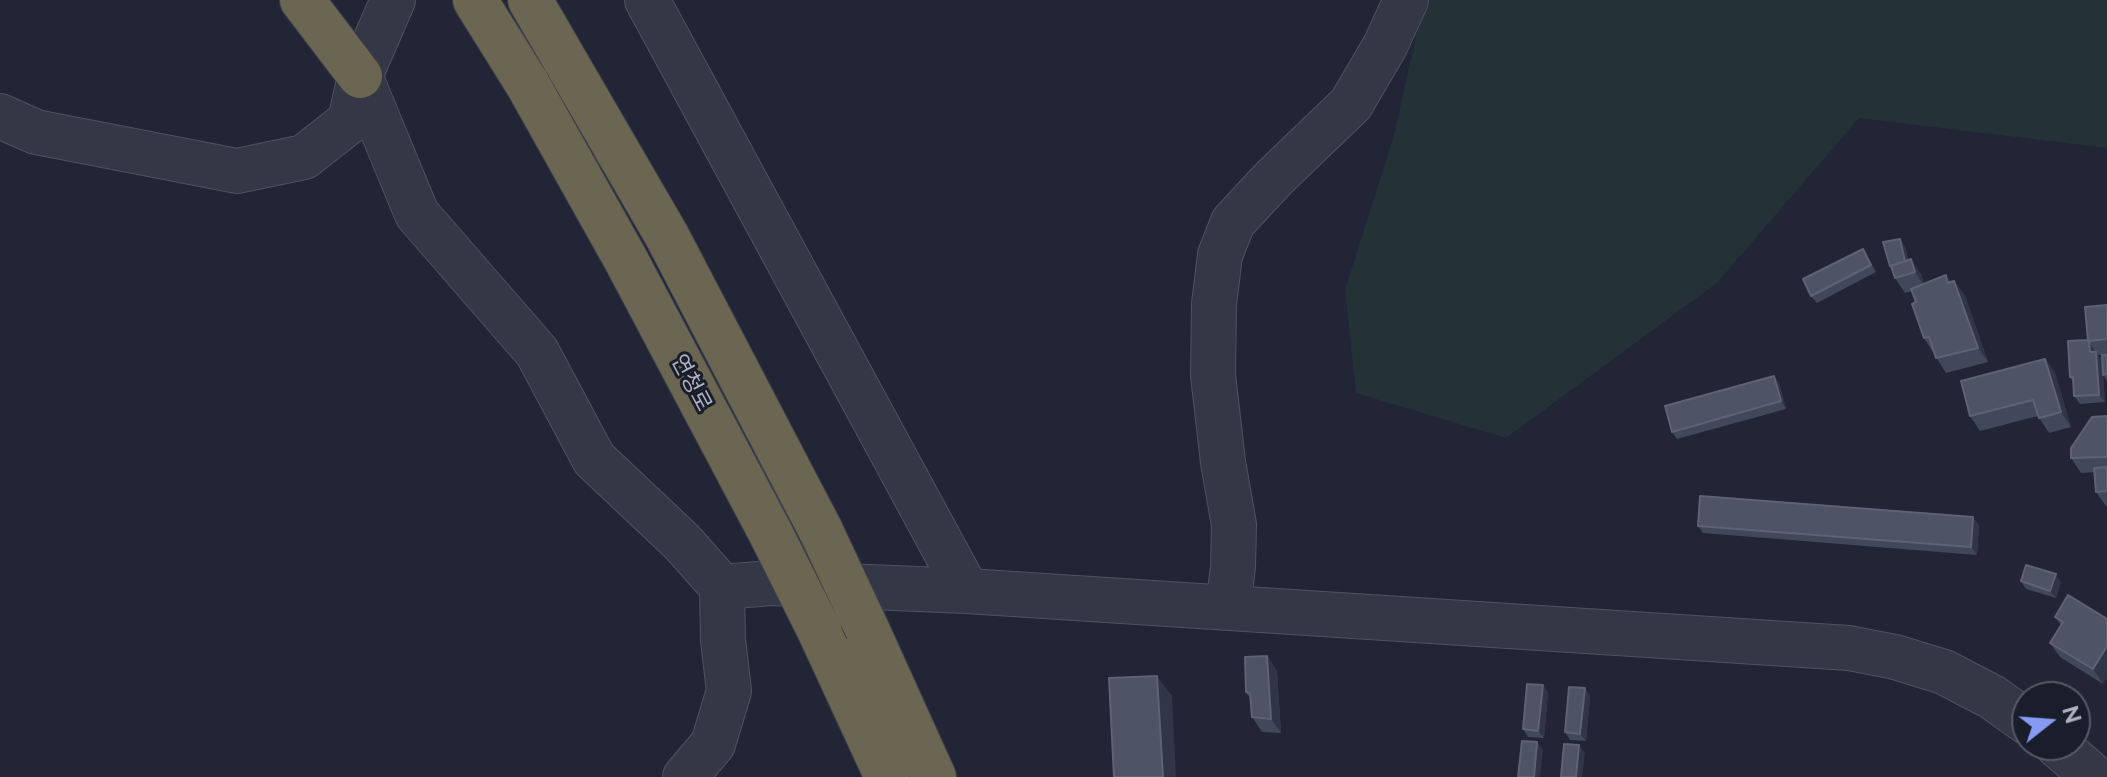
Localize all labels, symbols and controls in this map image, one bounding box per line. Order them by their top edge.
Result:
street label: 연청로 [665,350,717,416]
north arrow [2011,681,2091,761]
text: N [2057,703,2087,726]

